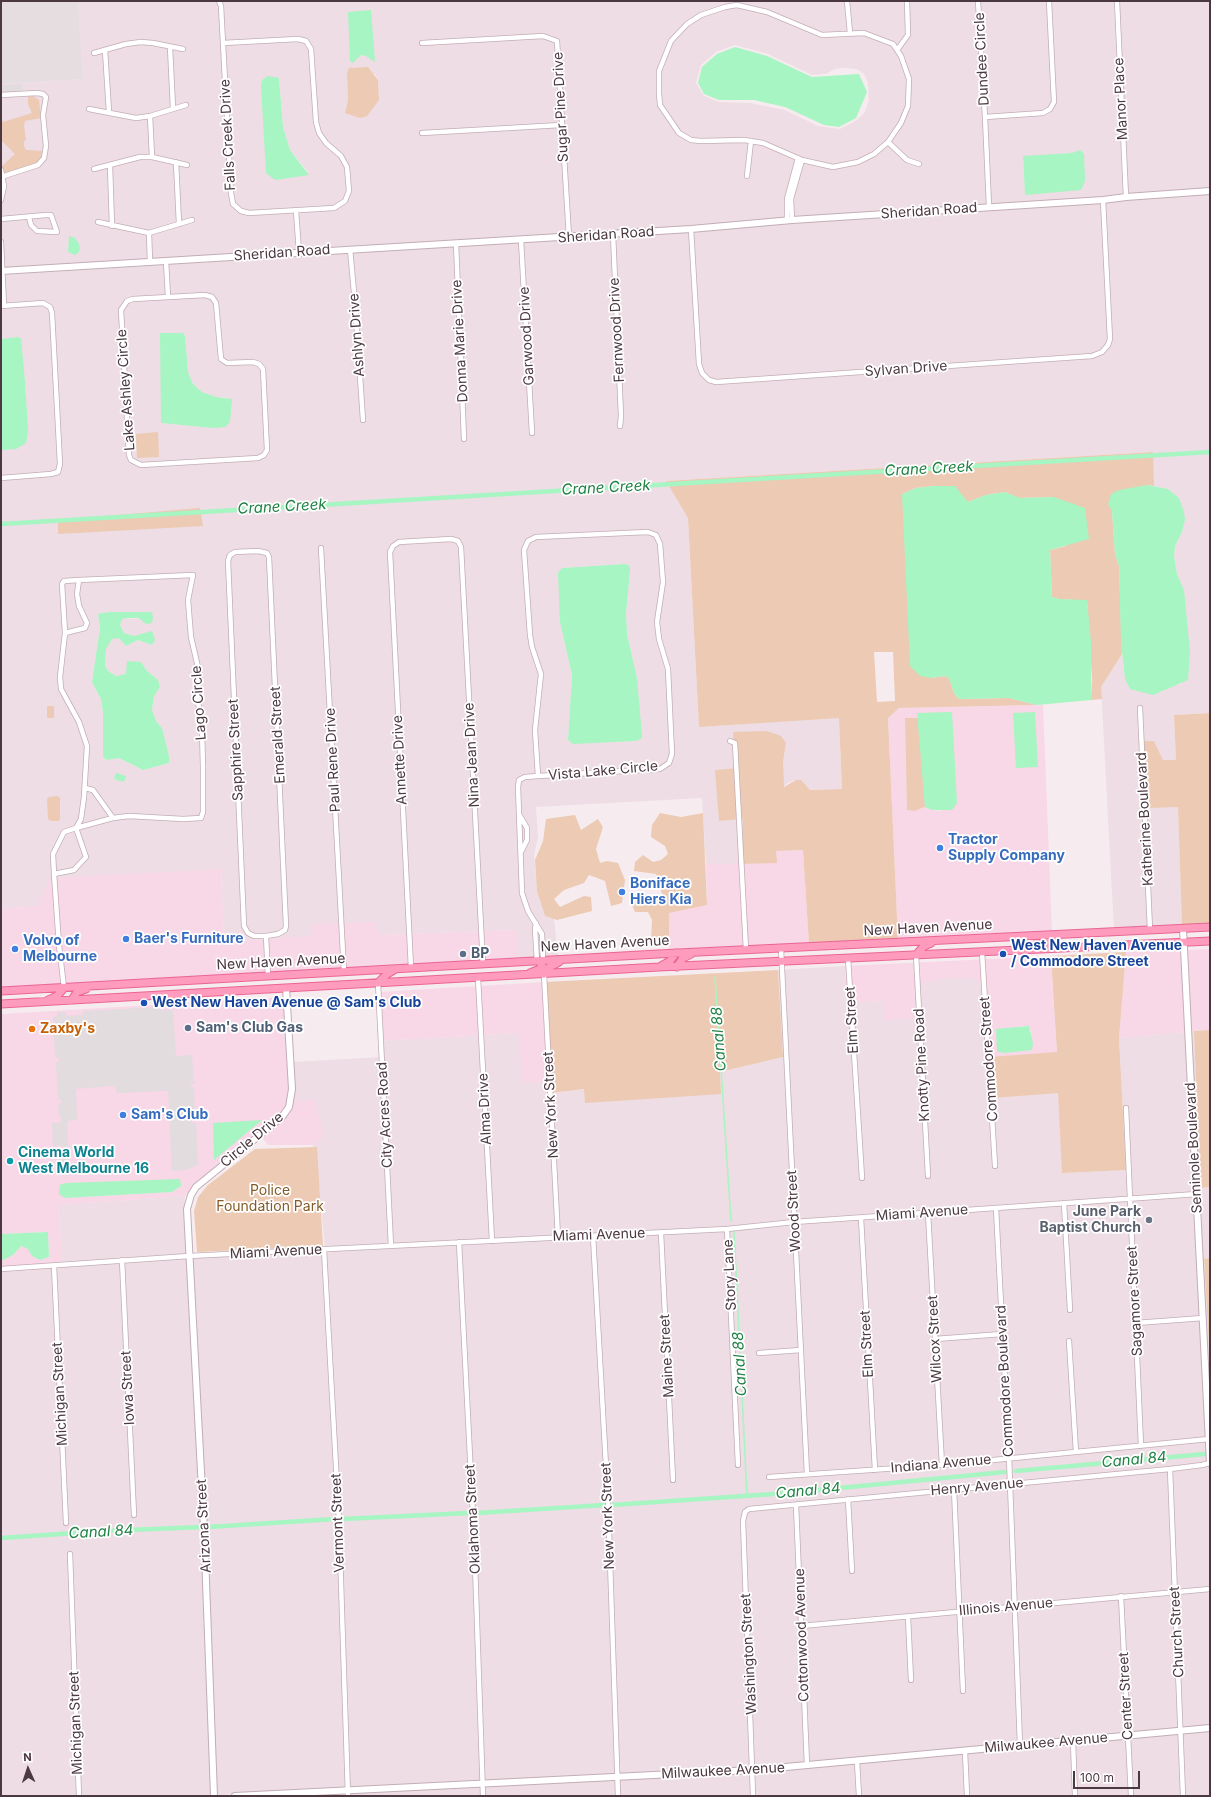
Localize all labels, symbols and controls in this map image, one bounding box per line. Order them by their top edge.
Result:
street label: Dundee Circle [971,12,993,106]
street label: Sugar Pine Drive [550,51,572,163]
street label: Manor Place [1110,57,1132,141]
street label: Falls Creek Drive [217,79,239,191]
street label: Sheridan Road [880,199,978,223]
street label: Sheridan Road [557,223,655,247]
street label: Sheridan Road [233,241,331,265]
street label: Fernwood Drive [606,277,628,383]
street label: Donna Marie Drive [448,279,472,403]
street label: Garwood Drive [516,286,538,386]
street label: Ashlyn Drive [346,293,368,377]
street label: Lake Ashley Circle [113,329,139,451]
street label: Sylvan Drive [864,358,948,380]
water label: Crane Creek [884,458,974,480]
water label: Crane Creek [561,477,651,499]
water label: Crane Creek [237,496,327,518]
street label: Lago Circle [188,665,210,741]
street label: Emerald Street [267,686,289,784]
street label: Sapphire Street [225,698,247,802]
street label: Nina Jean Drive [461,702,483,808]
street label: Paul Rene Drive [322,707,344,813]
street label: Annette Drive [389,715,411,805]
street label: Katherine Boulevard [1133,752,1157,886]
street label: Vista Lake Circle [547,758,659,784]
place label: Tractor Supply Company [948,832,1065,864]
marker: Tractor Supply Company [935,843,945,853]
place label: Boniface Hiers Kia [630,876,692,908]
marker: Boniface Hiers Kia [617,887,627,897]
street label: New Haven Avenue [863,916,993,940]
place label: Baer's Furniture [134,931,244,947]
street label: New Haven Avenue [540,932,670,956]
place label: Volvo of Melbourne [23,933,97,966]
marker: Baer's Furniture [121,934,131,944]
place label: West New Haven Avenue / Commodore Street [1011,938,1182,970]
marker: Volvo of Melbourne [10,944,20,954]
place label: BP [471,946,489,962]
marker: BP [458,949,468,959]
marker: West New Haven Avenue / Commodore Street [998,949,1008,959]
street label: New Haven Avenue [216,950,346,974]
street label: Elm Street [842,986,862,1054]
place label: West New Haven Avenue @ Sam's Club [152,995,421,1011]
street label: Commodore Street [976,996,1002,1122]
marker: West New Haven Avenue @ Sam's Club [139,998,149,1008]
water label: Canal 88 [708,1006,730,1072]
street label: Knotty Pine Road [911,1008,933,1122]
place label: Sam's Club Gas [196,1020,303,1036]
place label: Zaxby's [40,1021,95,1037]
marker: Sam's Club Gas [183,1023,193,1033]
marker: Zaxby's [27,1024,37,1034]
street label: New York Street [540,1051,562,1159]
street label: City Acres Road [374,1062,396,1168]
street label: Alma Drive [475,1073,495,1145]
street label: Seminole Boulevard [1182,1082,1206,1214]
place label: Sam's Club [131,1107,208,1123]
street label: Circle Drive [217,1109,287,1171]
marker: Sam's Club [118,1110,128,1120]
place label: Cinema World West Melbourne 16 [18,1145,149,1178]
marker: Cinema World West Melbourne 16 [5,1156,15,1166]
street label: Wood Street [783,1170,805,1252]
park label: Police Foundation Park [216,1183,324,1216]
street label: Miami Avenue [875,1201,969,1225]
place label: June Park Baptist Church [1039,1204,1141,1236]
marker: June Park Baptist Church [1144,1215,1154,1225]
street label: Miami Avenue [552,1225,646,1245]
street label: Story Lane [720,1239,740,1311]
street label: Miami Avenue [229,1241,323,1263]
street label: Sagamore Street [1124,1245,1146,1357]
street label: Wilcox Street [924,1295,946,1383]
street label: Commodore Boulevard [993,1305,1017,1457]
street label: Elm Street [857,1310,877,1378]
street label: Maine Street [656,1314,678,1398]
water label: Canal 88 [729,1331,751,1397]
street label: Michigan Street [49,1342,71,1446]
street label: Iowa Street [118,1350,138,1426]
water label: Canal 84 [1101,1448,1167,1472]
street label: Indiana Avenue [890,1451,992,1477]
street label: New York Street [598,1462,618,1570]
street label: Oklahoma Street [462,1464,484,1574]
street label: Vermont Street [328,1473,348,1573]
street label: Henry Avenue [930,1475,1024,1499]
street label: Arizona Street [193,1479,215,1573]
water label: Canal 84 [775,1479,841,1503]
water label: Canal 84 [68,1521,134,1543]
street label: Cottonwood Avenue [791,1568,813,1702]
street label: Church Street [1166,1586,1188,1678]
street label: Washington Street [737,1593,761,1715]
street label: Illinois Avenue [958,1595,1054,1619]
street label: Center Street [1115,1652,1137,1740]
street label: Michigan Street [66,1671,86,1775]
street label: Milwaukee Avenue [984,1729,1108,1757]
north arrow [8,1749,48,1789]
text: N [23,1750,32,1764]
street label: Milwaukee Avenue [661,1759,785,1783]
scale bar [1075,1763,1142,1789]
text: 100 m [1080,1770,1114,1785]

